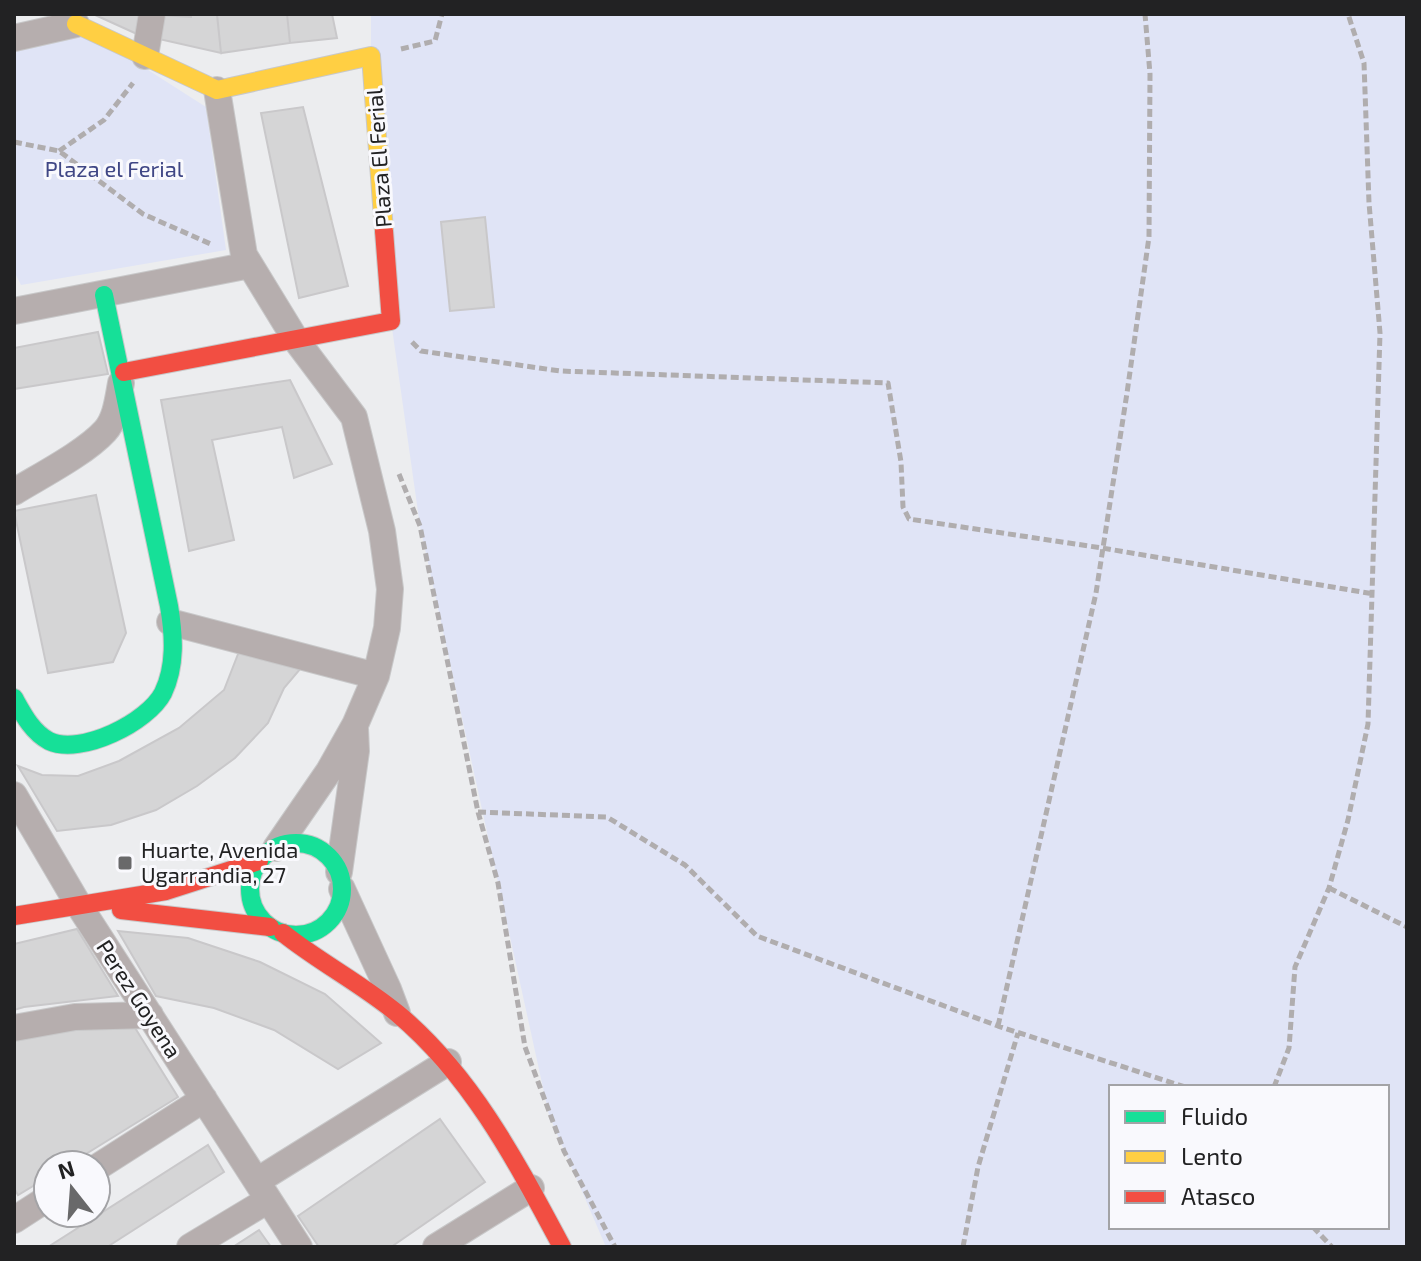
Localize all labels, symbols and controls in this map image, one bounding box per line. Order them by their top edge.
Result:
street label: Plaza El Ferial [360,87,396,228]
park label: Plaza el Ferial [45,155,184,181]
place label: Huarte, Avenida Ugarrandia, 27 [141,836,298,887]
marker: Huarte, Avenida Ugarrandia, 27 [116,854,134,872]
street label: Perez Goyena [92,935,188,1062]
legend [1109,1085,1389,1229]
text: Fluido [1181,1101,1248,1130]
text: Lento [1181,1141,1243,1170]
north arrow [32,1149,112,1229]
text: N [54,1154,77,1184]
text: Atasco [1181,1181,1255,1210]

